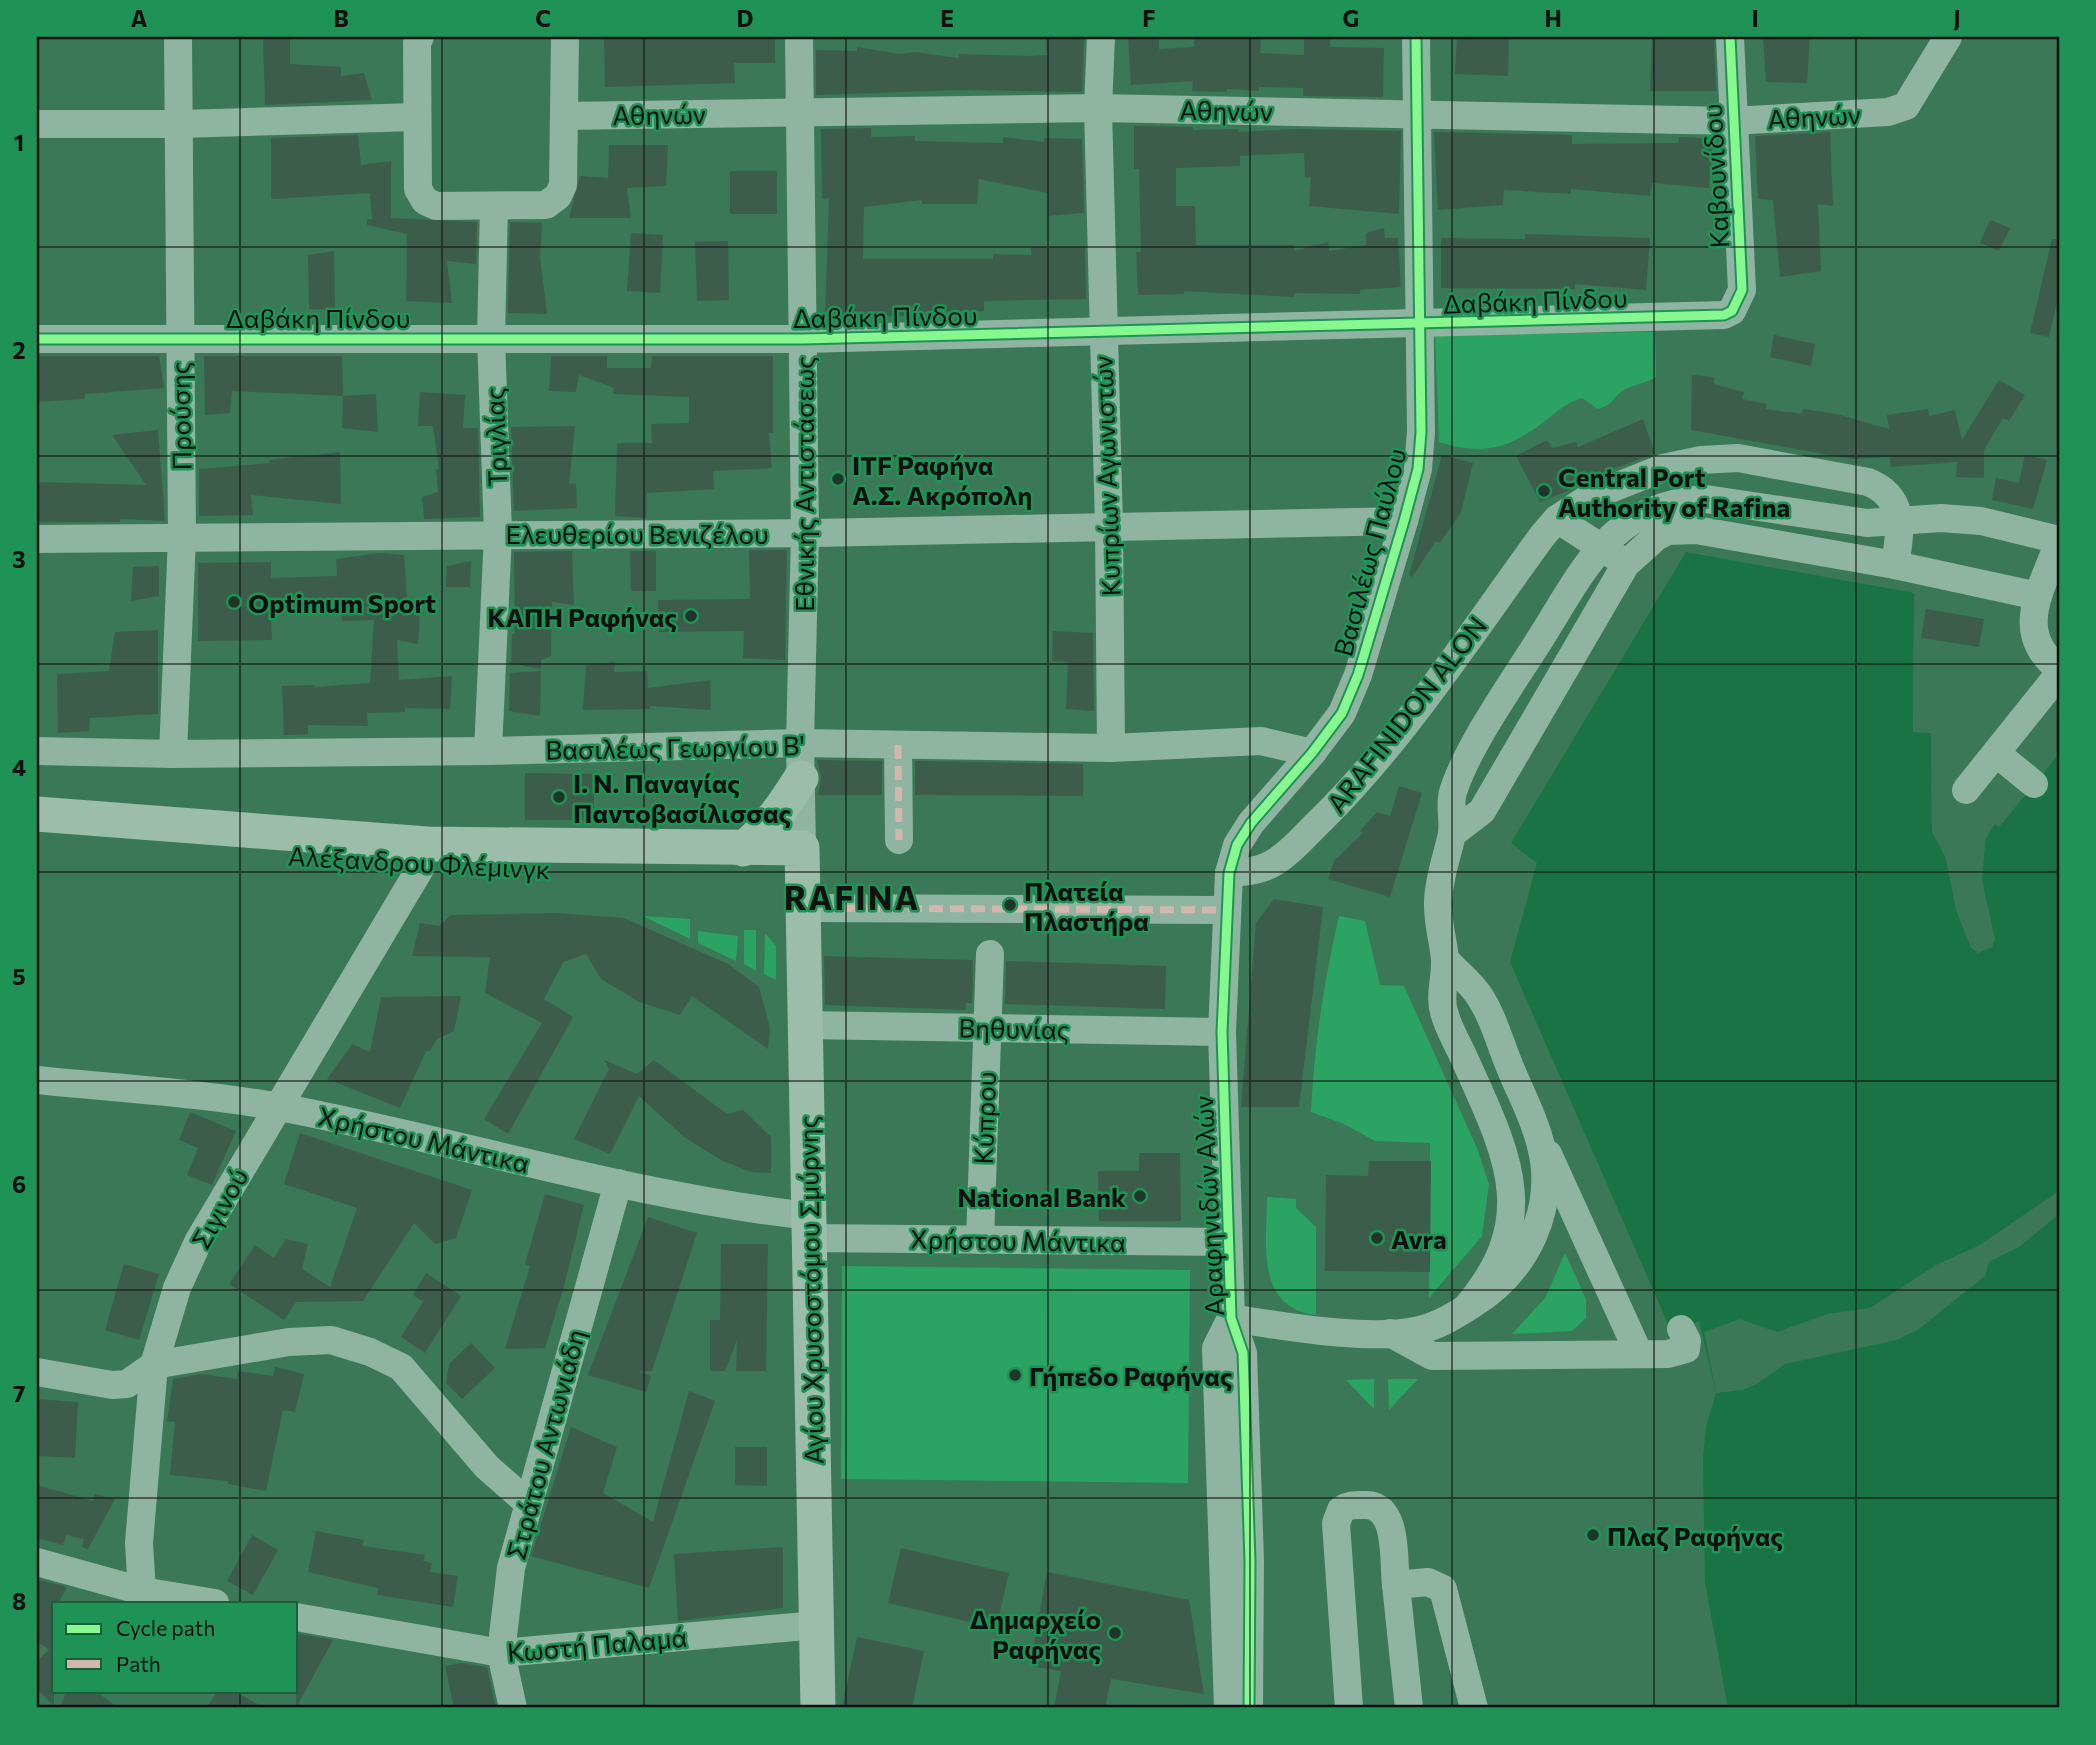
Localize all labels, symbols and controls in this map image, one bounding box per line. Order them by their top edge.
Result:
text: A [131,4,148,32]
text: B [333,4,349,32]
text: C [535,4,551,32]
text: D [737,4,754,32]
text: E [940,4,954,32]
text: F [1142,4,1156,32]
text: G [1343,4,1359,32]
text: H [1544,4,1562,32]
text: I [1751,4,1759,32]
text: J [1953,4,1961,32]
street label: Αθηνών [1179,94,1273,126]
street label: Αθηνών [612,98,706,130]
street label: Αθηνών [1767,98,1861,134]
street label: Καβουνίδου [1696,103,1734,249]
text: 1 [14,128,24,156]
street label: Δαβάκη Πίνδου [1442,281,1628,319]
street label: Δαβάκη Πίνδου [792,299,978,333]
street label: Δαβάκη Πίνδου [226,302,410,333]
text: 2 [12,336,26,364]
street label: Κυπρίων Αγωνιστών [1086,355,1126,597]
street label: Εθνικής Αντιστάσεως [788,356,819,612]
street label: Προύσης [164,361,196,471]
street label: Τριγλίας [478,387,512,487]
street label: Βασιλέως Παύλου [1326,445,1412,659]
place label: ITF Ραφήνα Α.Σ. Ακρόπολη [852,449,1032,510]
place label: Central Port Authority of Rafina [1558,461,1790,522]
marker: ITF Ραφήνα Α.Σ. Ακρόπολη [830,471,846,487]
marker: Central Port Authority of Rafina [1536,483,1552,499]
street label: Ελευθερίου Βενιζέλου [505,518,769,549]
text: 3 [12,545,26,573]
place label: Optimum Sport [248,587,436,618]
marker: Optimum Sport [226,594,242,610]
place label: ΚΑΠΗ Ραφήνας [487,601,677,632]
marker: ΚΑΠΗ Ραφήνας [683,608,699,624]
street label: ARAFINIDON ALON [1320,610,1492,818]
street label: Βασιλέως Γεωργίου Β' [545,729,805,765]
text: 4 [12,753,26,781]
place label: Ι. Ν. Παναγίας Παντοβασίλισσας [573,767,791,828]
marker: Ι. Ν. Παναγίας Παντοβασίλισσας [551,789,567,805]
street label: Αλέξανδρου Φλέμινγκ [287,840,551,884]
place label: Πλατεία Πλαστήρα [1024,875,1149,936]
district label: RAFINA [784,876,920,917]
marker: Πλατεία Πλαστήρα [1002,897,1018,913]
text: 5 [12,962,26,990]
street label: Βηθυνίας [958,1012,1070,1044]
street label: Κύπρου [967,1071,1001,1165]
street label: Αραφηνιδών Αλών [1187,1095,1229,1317]
street label: Χρήστου Μάντικα [315,1100,533,1178]
street label: Αγίου Χρυσοστόμου Σμύρνης [791,1115,829,1465]
street label: Σιγινού [184,1162,254,1254]
text: 6 [12,1170,26,1198]
place label: National Bank [957,1181,1126,1212]
marker: National Bank [1132,1188,1148,1204]
street label: Χρήστου Μάντικα [910,1223,1126,1257]
place label: Avra [1391,1223,1447,1254]
marker: Avra [1369,1230,1385,1246]
street label: Στράτου Αντωνιάδη [499,1326,591,1562]
place label: Γήπεδο Ραφήνας [1029,1360,1232,1391]
marker: Γήπεδο Ραφήνας [1007,1367,1023,1383]
text: 7 [13,1379,25,1407]
place label: Πλαζ Ραφήνας [1607,1520,1783,1551]
marker: Πλαζ Ραφήνας [1585,1527,1601,1543]
text: 8 [12,1587,26,1615]
legend [52,1602,298,1692]
place label: Δημαρχείο Ραφήνας [970,1603,1101,1664]
text: Cycle path [116,1615,215,1640]
street label: Κωστή Παλαμά [506,1621,688,1667]
marker: Δημαρχείο Ραφήνας [1107,1625,1123,1641]
text: Path [116,1651,161,1676]

